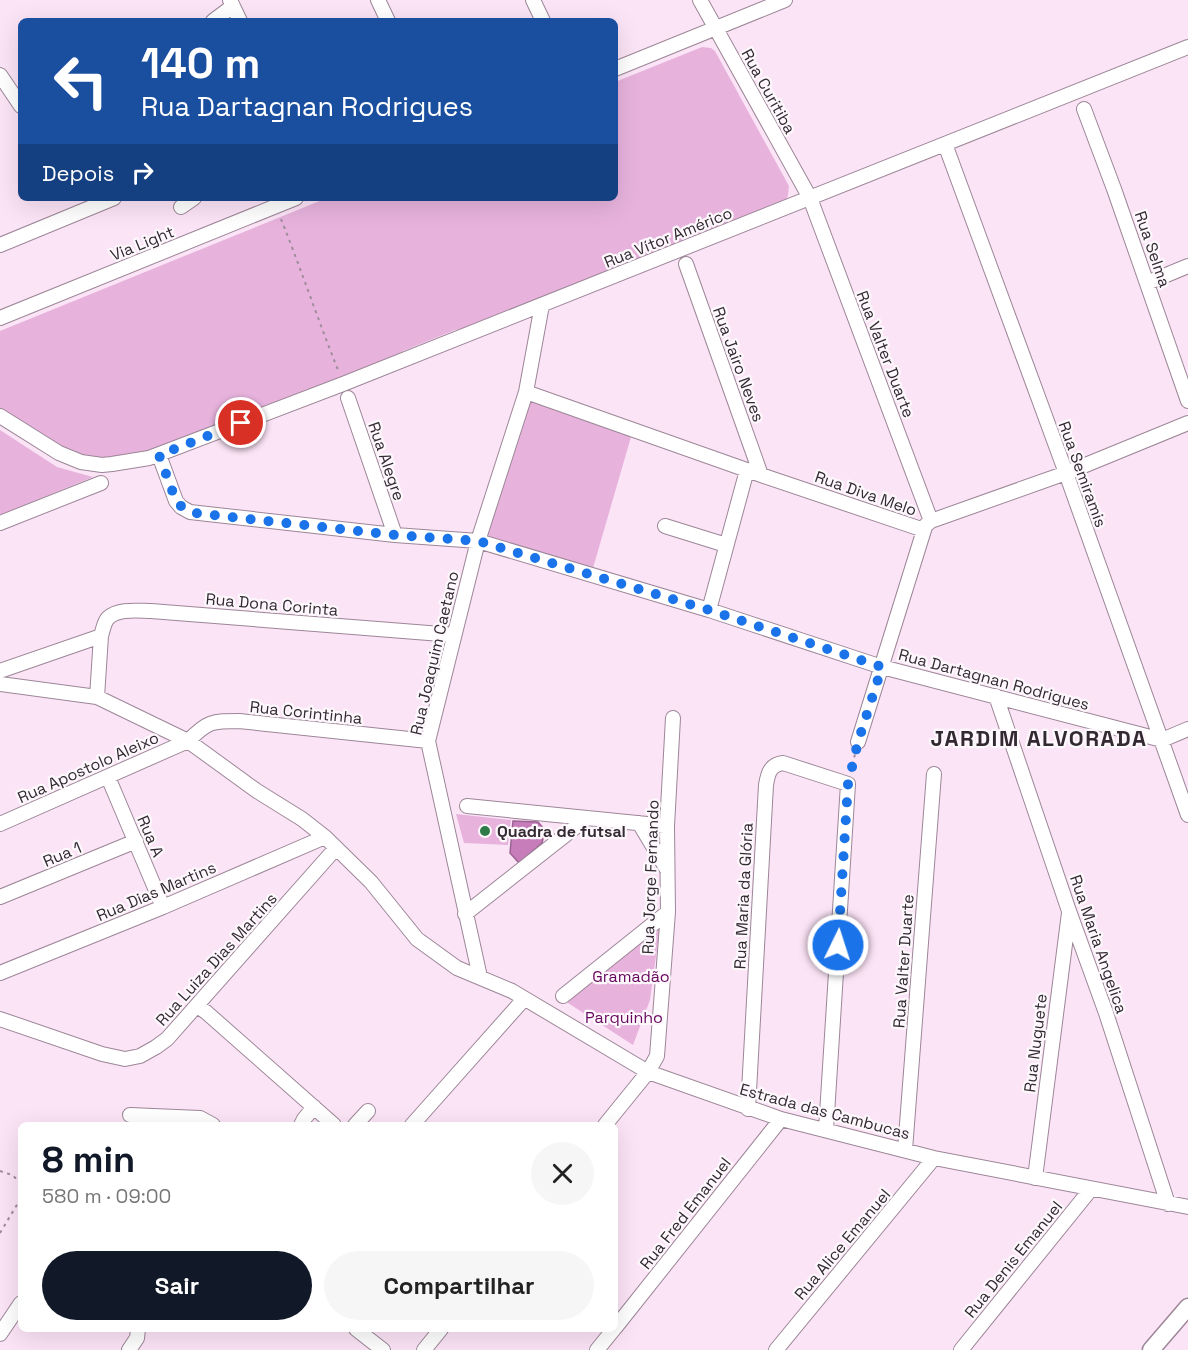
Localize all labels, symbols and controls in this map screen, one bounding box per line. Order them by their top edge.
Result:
text: 140 m [141,37,260,90]
icon: left [42,42,120,120]
street label: Rua Curitiba [737,45,801,137]
text: Rua Dartagnan Rodrigues [141,89,473,124]
icon: right [126,156,159,189]
text: Depois [42,159,114,187]
street label: Rua Vítor Américo [601,202,735,273]
street label: Rua Selma [1130,208,1175,290]
street label: Via Light [107,221,177,266]
street label: Rua Valter Duarte [852,288,919,421]
street label: Rua Jairo Neves [708,304,769,425]
pin [215,397,266,448]
icon: arrive [224,406,257,439]
street label: Rua Semiramis [1054,418,1111,530]
street label: Rua Alegre [363,419,410,503]
street label: Rua Diva Melo [812,466,920,521]
street label: Rua Joaquim Caetano [405,569,464,737]
street label: Rua Dona Corinta [205,588,339,621]
street label: Rua Dartagnan Rodrigues [896,644,1092,715]
street label: Rua Corintinha [249,696,363,729]
district label: JARDIM ALVORADA [931,724,1147,752]
street label: Rua Apostolo Aleixo [14,727,162,808]
street label: Rua Jorge Fernando [637,799,664,955]
street label: Rua A [132,812,169,860]
place label: Quadra de futsal [497,821,626,842]
street label: Rua Maria da Glória [729,822,758,970]
marker: Quadra de futsal [478,824,492,838]
street label: Rua 1 [40,837,85,872]
street label: Rua Dias Martins [93,857,219,926]
street label: Rua Maria Angelica [1065,872,1132,1016]
street label: Rua Luiza Dias Martins [151,888,282,1030]
street label: Rua Valter Duarte [888,893,919,1029]
position arrow [806,913,870,977]
park label: Gramadão [592,966,670,987]
street label: Rua Nuguete [1019,992,1052,1094]
park label: Parquinho [585,1007,663,1028]
street label: Estrada das Cambucas [737,1079,912,1144]
text: 8 min [42,1137,135,1183]
button: close [531,1142,594,1205]
street label: Rua Fred Emanuel [635,1153,736,1273]
text: 580 m · 09:00 [42,1183,171,1209]
street label: Rua Alice Emanuel [790,1184,895,1304]
street label: Rua Denis Emanuel [960,1197,1067,1322]
button: Sair [42,1251,312,1320]
button: Compartilhar [324,1251,594,1320]

